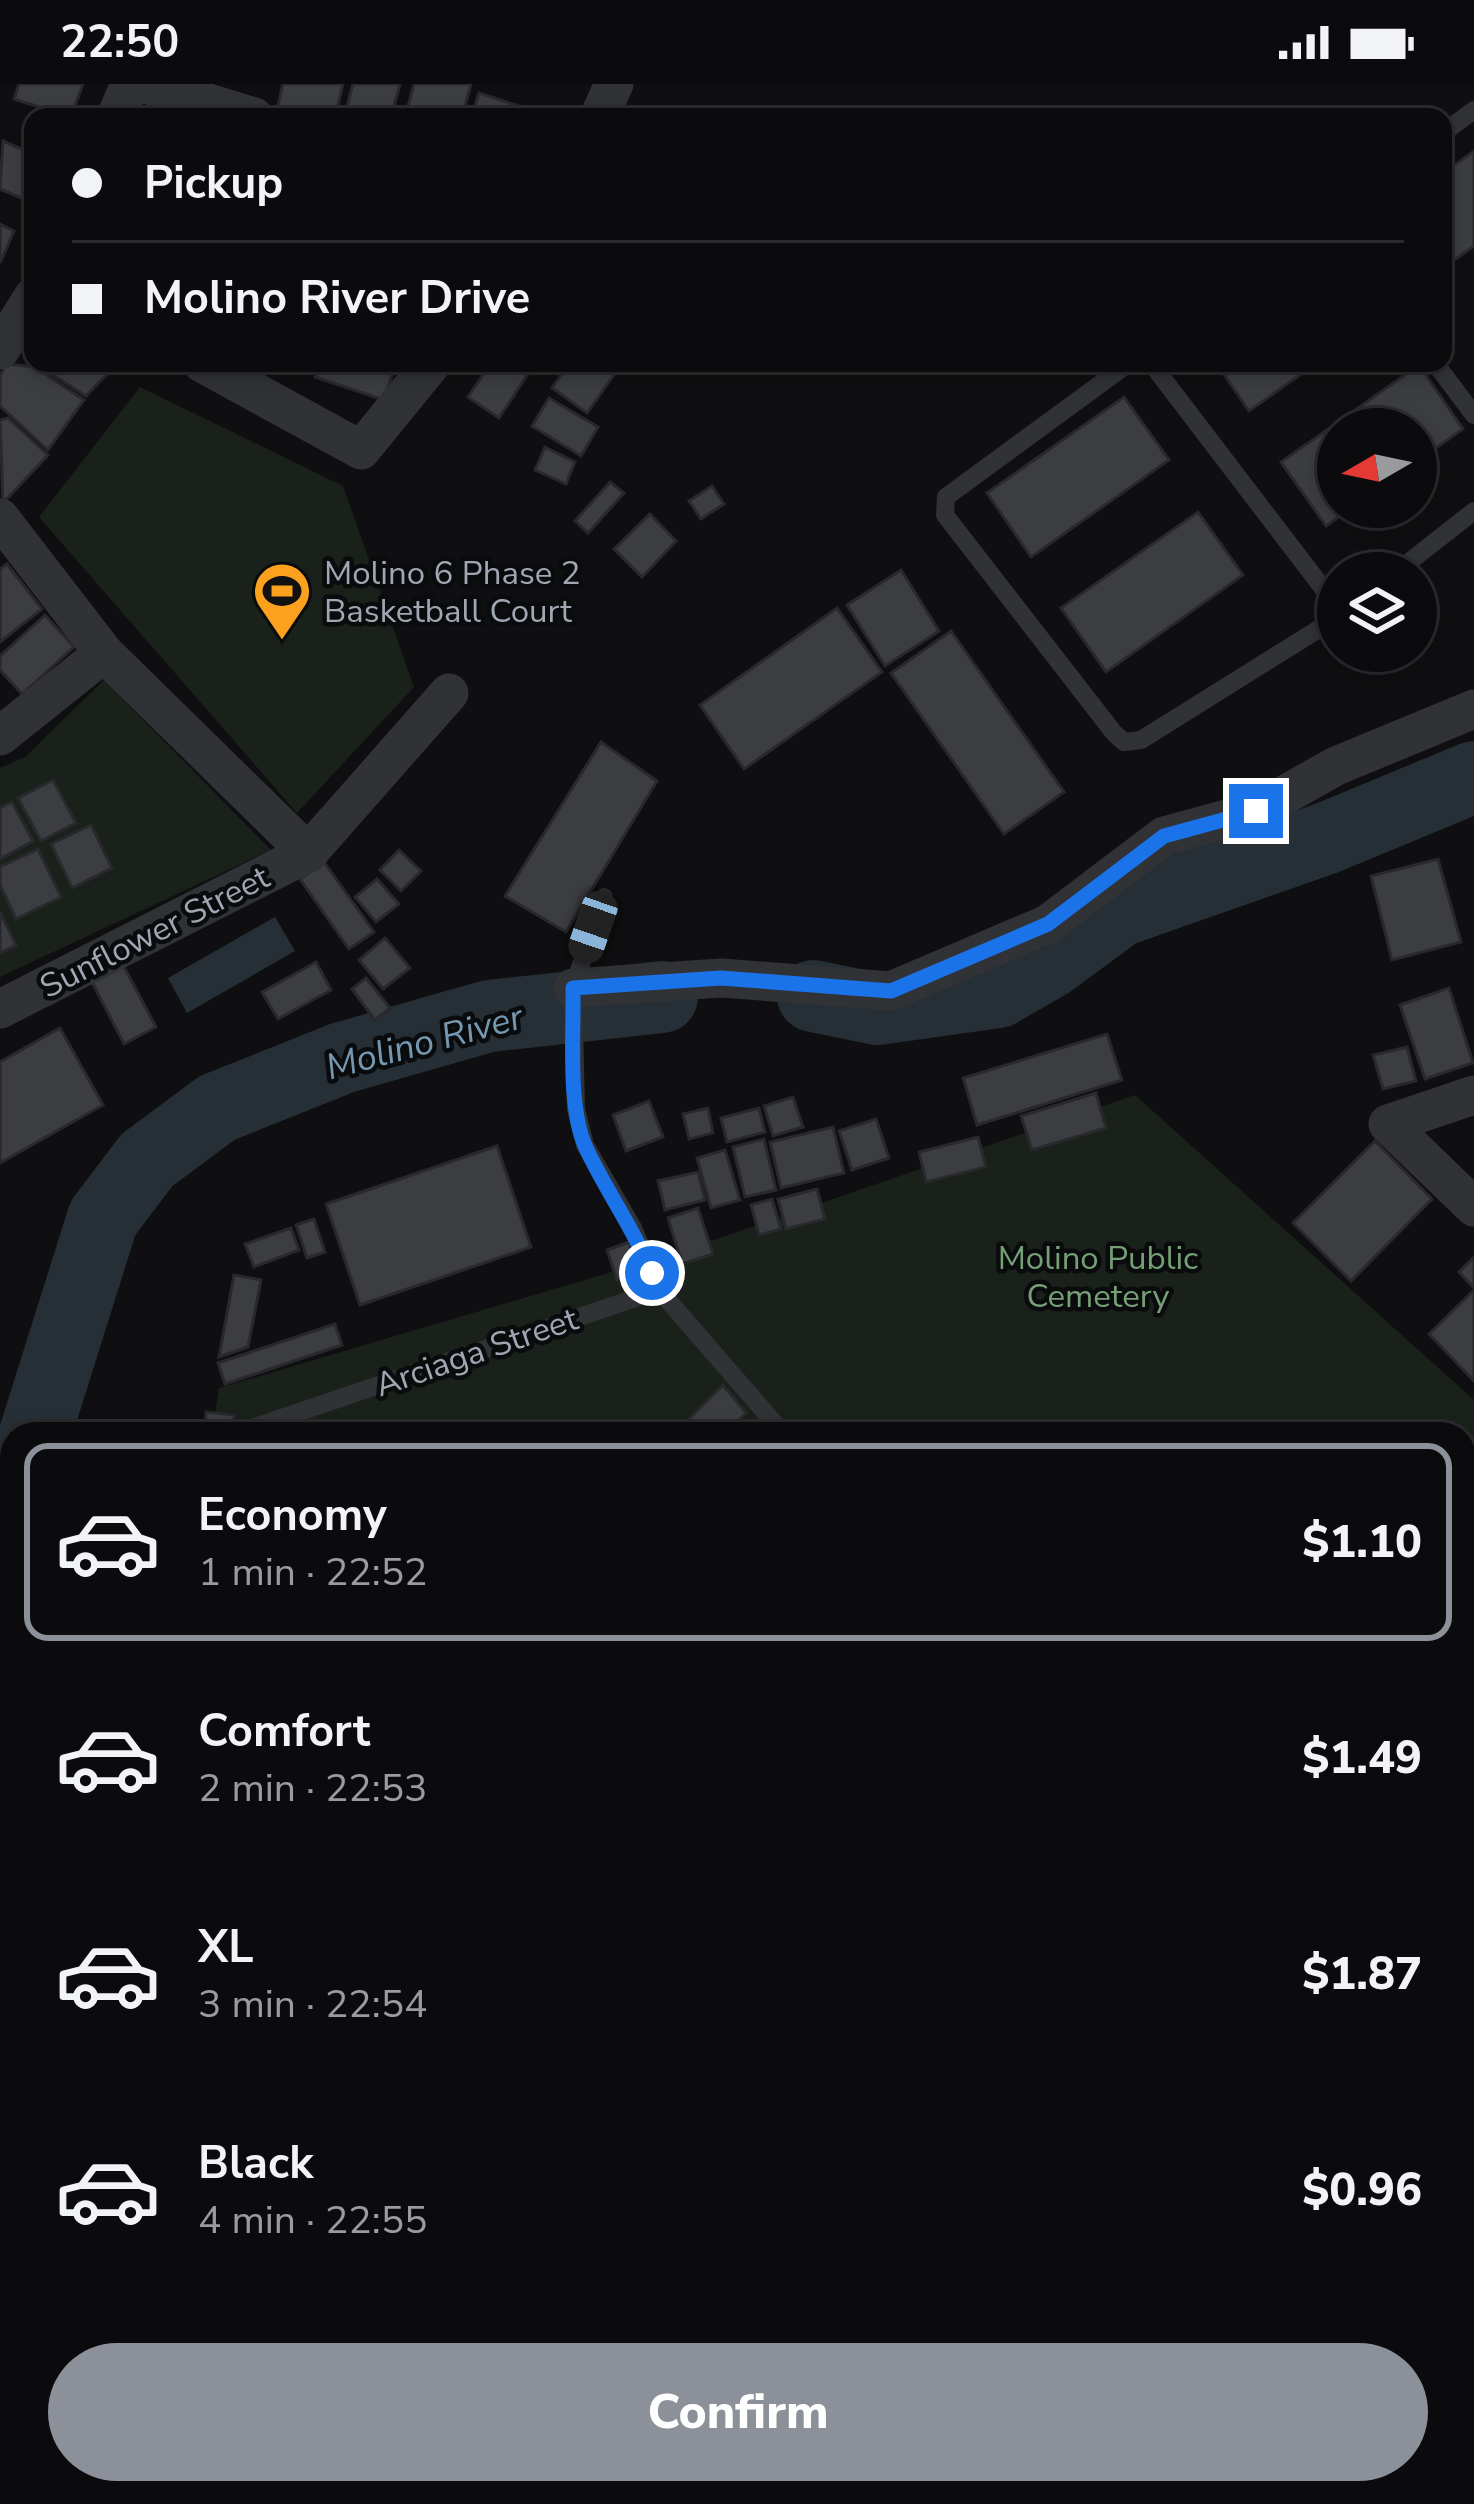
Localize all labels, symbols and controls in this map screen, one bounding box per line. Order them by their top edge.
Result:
text: 22:50 [60,12,179,73]
text: Pickup [144,153,283,214]
text: Molino River Drive [144,268,530,329]
north arrow [1317,408,1437,528]
map controls [1317,408,1437,672]
place label: Molino 6 Phase 2 Basketball Court [324,551,581,634]
button: layers [1317,552,1437,672]
sports icon: Molino 6 Phase 2 Basketball Court [251,560,313,642]
route end [1229,784,1283,838]
street label: Sunflower Street [32,855,277,1010]
car [564,887,622,967]
water label: Molino River [320,992,529,1092]
park label: Molino Public Cemetery [998,1236,1198,1319]
route start [625,1246,679,1300]
street label: Arciaga Street [369,1297,584,1408]
text: Economy [198,1485,387,1546]
icon: car [54,1488,162,1596]
text: $1.10 [1302,1512,1422,1573]
text: 1 min · 22:52 [198,1546,427,1599]
text: Comfort [198,1701,370,1762]
icon: car [54,1704,162,1812]
text: $1.49 [1302,1728,1422,1789]
text: 2 min · 22:53 [198,1762,427,1815]
text: XL [198,1917,254,1978]
icon: car [54,1920,162,2028]
text: $1.87 [1302,1944,1422,2005]
text: 3 min · 22:54 [198,1978,427,2031]
text: Black [198,2133,313,2194]
icon: car [54,2136,162,2244]
text: $0.96 [1302,2160,1422,2221]
text: 4 min · 22:55 [198,2194,427,2247]
button: Confirm [48,2343,1428,2481]

